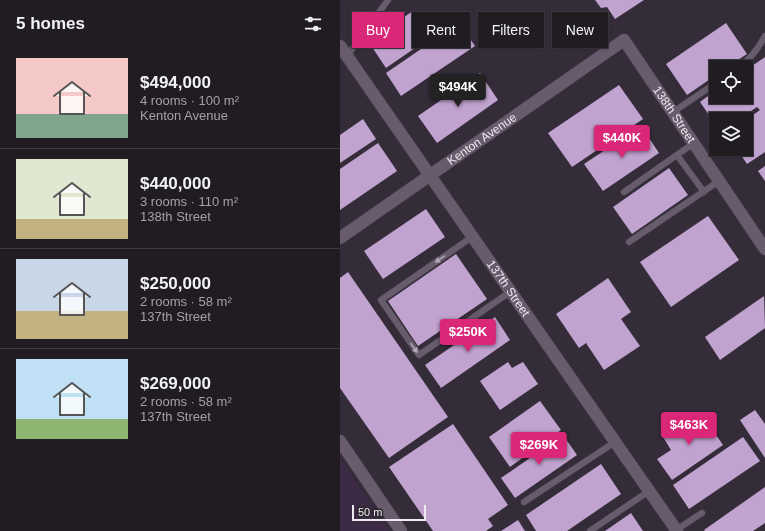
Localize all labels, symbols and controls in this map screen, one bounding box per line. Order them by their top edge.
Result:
chip: Buy [352,12,404,48]
chip: Rent [412,12,470,48]
chip: Filters [478,12,544,48]
chip: New [552,12,608,48]
icon: filters [302,13,324,35]
text: 5 homes [16,14,85,33]
map controls [709,60,753,156]
button: locate [709,60,753,104]
text: $494,000 [140,73,211,92]
icon: home [48,74,96,122]
pin: $494K [430,74,486,108]
text: $494K [439,79,477,94]
street label: 138th Street [650,83,699,146]
text: 4 rooms · 100 m² [140,93,239,108]
text: Kenton Avenue [140,108,228,123]
street label: Kenton Avenue [445,110,520,168]
button: layers [709,112,753,156]
pin: $440K [594,125,650,159]
text: $440K [603,130,641,145]
text: $440,000 [140,174,211,193]
icon: home [48,175,96,223]
text: 3 rooms · 110 m² [140,194,238,209]
text: 138th Street [140,209,211,224]
one-way arrow [435,255,445,263]
street label: 137th Street [484,257,533,320]
text: $250,000 [140,274,211,293]
icon: home [48,275,96,323]
text: 2 rooms · 58 m² [140,294,232,309]
text: 137th Street [140,309,211,324]
pin: $250K [440,319,496,353]
text: $250K [449,324,487,339]
one-way arrow [410,342,418,353]
text: $269,000 [140,374,211,393]
icon: home [48,375,96,423]
text: 2 rooms · 58 m² [140,394,232,409]
text: 137th Street [140,409,211,424]
pin: $463K [661,412,717,446]
text: $463K [670,417,708,432]
pin: $269K [511,432,567,466]
text: $269K [520,437,558,452]
scale bar [352,503,426,522]
text: 50 m [358,506,382,518]

